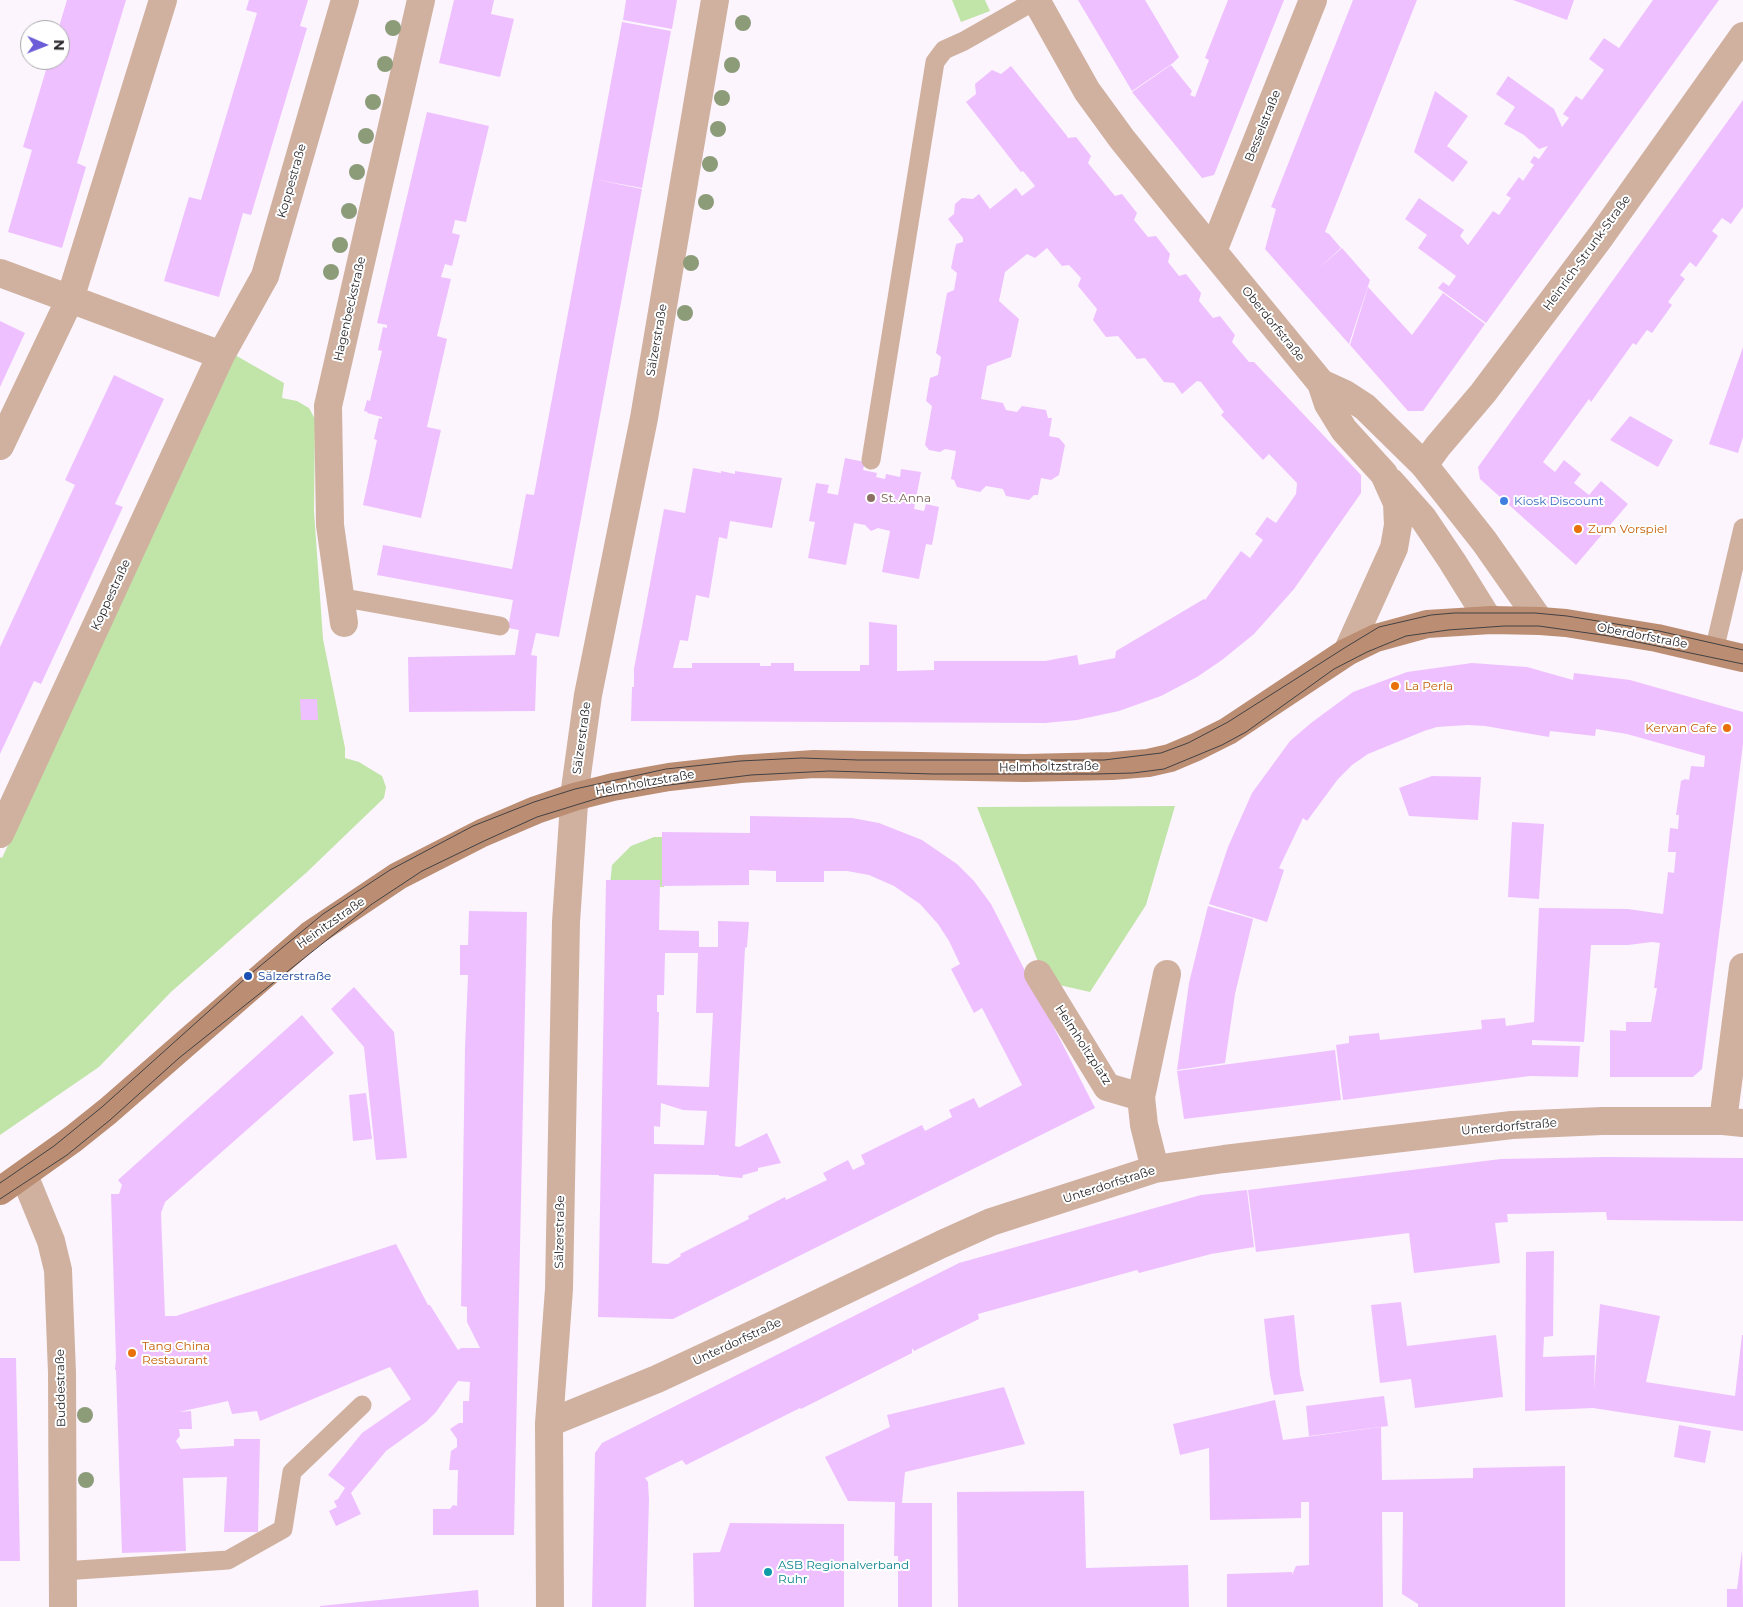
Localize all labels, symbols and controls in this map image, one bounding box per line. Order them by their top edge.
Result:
north arrow [20,20,70,70]
text: N [50,39,68,51]
street label: Besselstraße [1242,88,1284,164]
street label: Koppestraße [275,142,309,220]
street label: Heinrich-Strunk-Straße [1540,193,1634,313]
street label: Hagenbeckstraße [331,255,369,363]
street label: Oberdorfstraße [1238,284,1308,364]
street label: Sälzerstraße [644,303,670,377]
place label: St. Anna [881,491,931,505]
marker: St. Anna [865,492,877,504]
place label: Kiosk Discount [1514,494,1604,508]
marker: Kiosk Discount [1498,495,1510,507]
place label: Zum Vorspiel [1588,522,1667,536]
marker: Zum Vorspiel [1572,523,1584,535]
street label: Koppestraße [88,557,134,633]
street label: Oberdorfstraße [1595,620,1689,652]
place label: La Perla [1405,679,1453,693]
marker: La Perla [1389,680,1401,692]
street label: Sälzerstraße [570,701,594,775]
place label: Kervan Cafe [1645,721,1717,735]
marker: Kervan Cafe [1721,722,1733,734]
street label: Helmholtzstraße [999,759,1099,775]
street label: Helmholtzstraße [594,767,696,799]
street label: Heinitzstraße [294,894,368,952]
place label: Sälzerstraße [258,969,331,983]
marker: Sälzerstraße [242,970,254,982]
street label: Helmholtzplatz [1052,1002,1114,1088]
street label: Unterdorfstraße [1461,1116,1557,1138]
street label: Unterdorfstraße [1061,1163,1157,1207]
street label: Sälzerstraße [552,1195,568,1269]
street label: Unterdorfstraße [690,1315,784,1369]
place label: Tang China Restaurant [142,1339,210,1367]
marker: Tang China Restaurant [126,1347,138,1359]
street label: Buddestraße [53,1349,69,1427]
place label: ASB Regionalverband Ruhr [778,1558,909,1586]
marker: ASB Regionalverband Ruhr [762,1566,774,1578]

